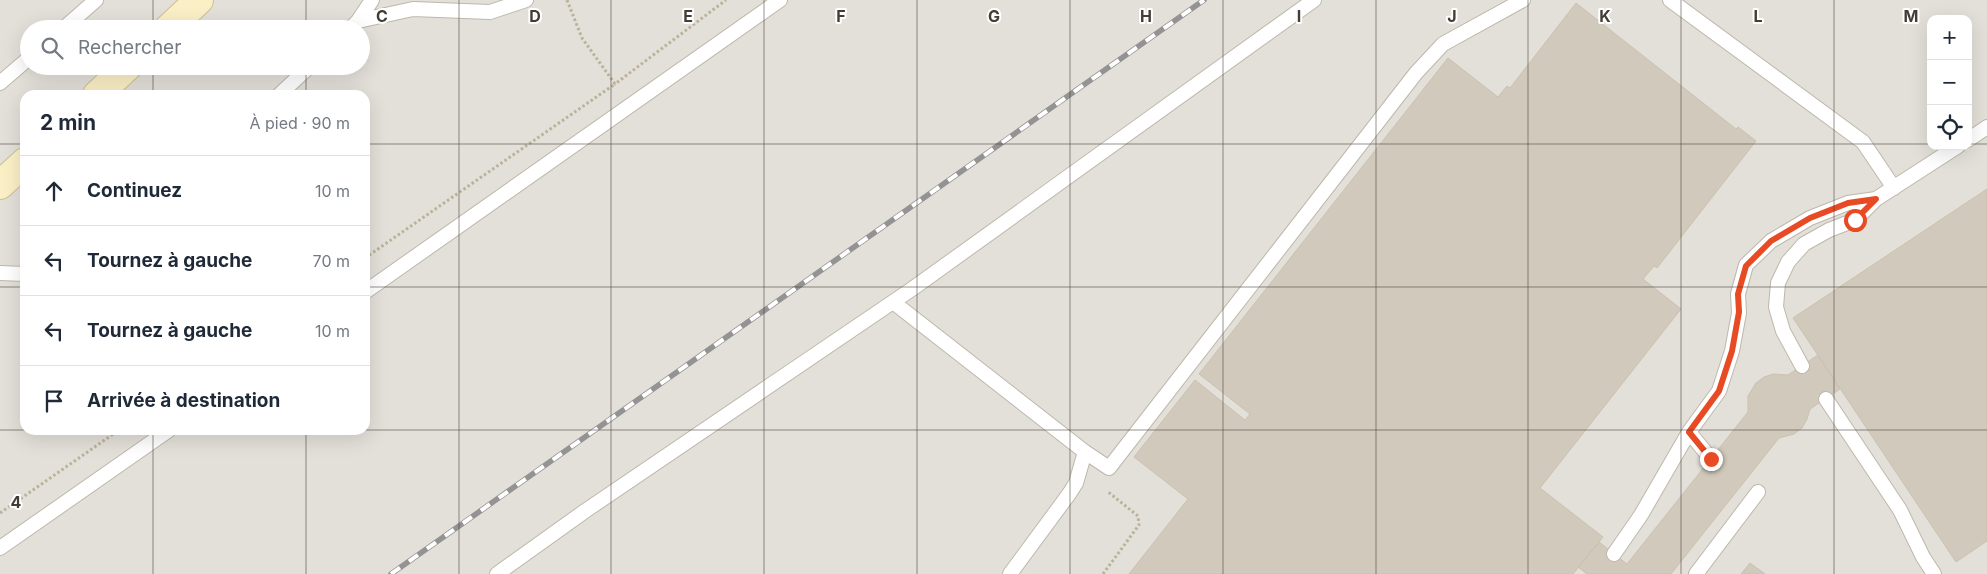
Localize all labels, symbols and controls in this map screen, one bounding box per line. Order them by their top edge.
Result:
text: C [376,6,388,26]
text: D [529,6,541,26]
text: E [683,6,693,26]
text: F [836,6,846,26]
text: G [988,6,1000,26]
text: H [1140,6,1152,26]
text: I [1297,6,1301,26]
text: J [1447,6,1457,26]
text: K [1599,6,1611,26]
text: L [1753,6,1763,26]
text: M [1904,6,1918,26]
map controls [1927,15,1972,150]
button: + [1927,15,1972,60]
search box [20,20,370,75]
icon: search [38,34,66,62]
text: Rechercher [78,36,181,59]
button: − [1927,60,1972,105]
button: locate [1927,105,1972,150]
text: 2 min [40,110,96,135]
text: À pied · 90 m [250,113,350,133]
icon: ahead [40,177,68,205]
text: Continuez [87,179,182,202]
text: 10 m [315,181,350,201]
route start [1844,209,1867,232]
icon: left [40,247,68,275]
text: Tournez à gauche [87,249,252,272]
text: 70 m [313,251,350,271]
icon: left [40,317,68,345]
text: Tournez à gauche [87,319,252,342]
text: 10 m [315,321,350,341]
icon: arrive [40,387,68,415]
text: Arrivée à destination [87,389,280,412]
route end [1700,448,1723,471]
text: 4 [11,492,22,512]

